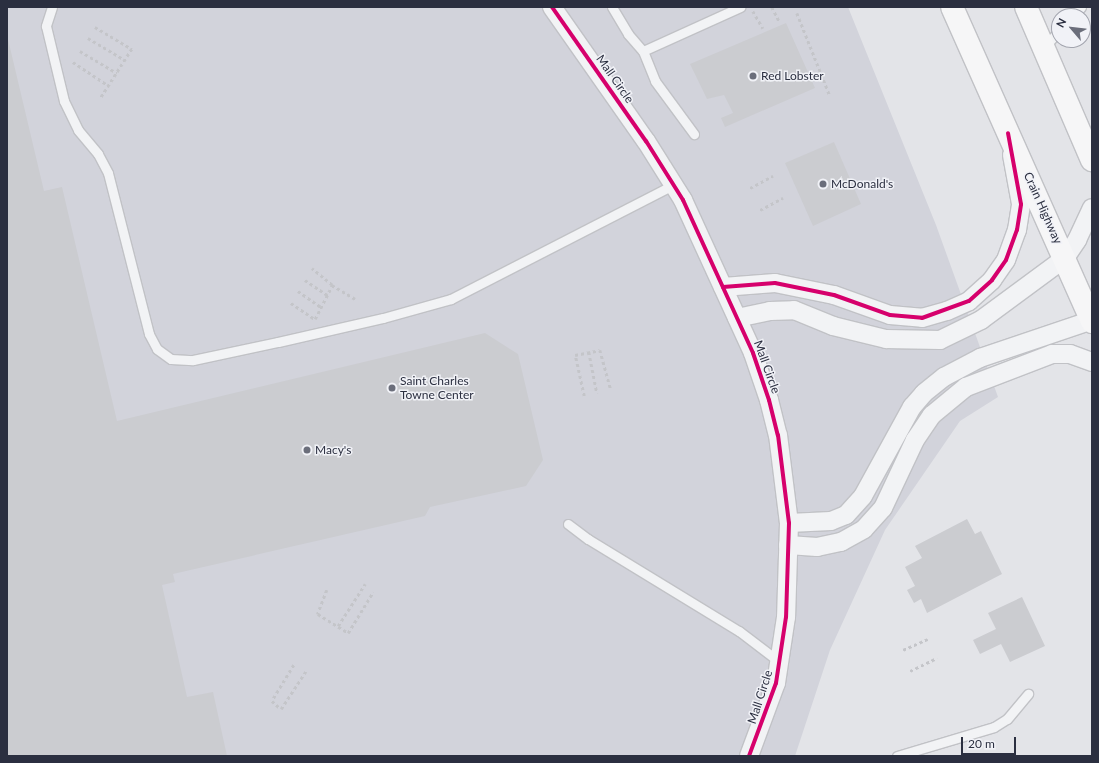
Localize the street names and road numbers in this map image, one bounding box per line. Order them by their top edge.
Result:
street label: Mall Circle [593,52,637,106]
street label: Crain Highway [1021,170,1065,246]
street label: Mall Circle [751,338,783,396]
street label: Mall Circle [745,668,775,726]

